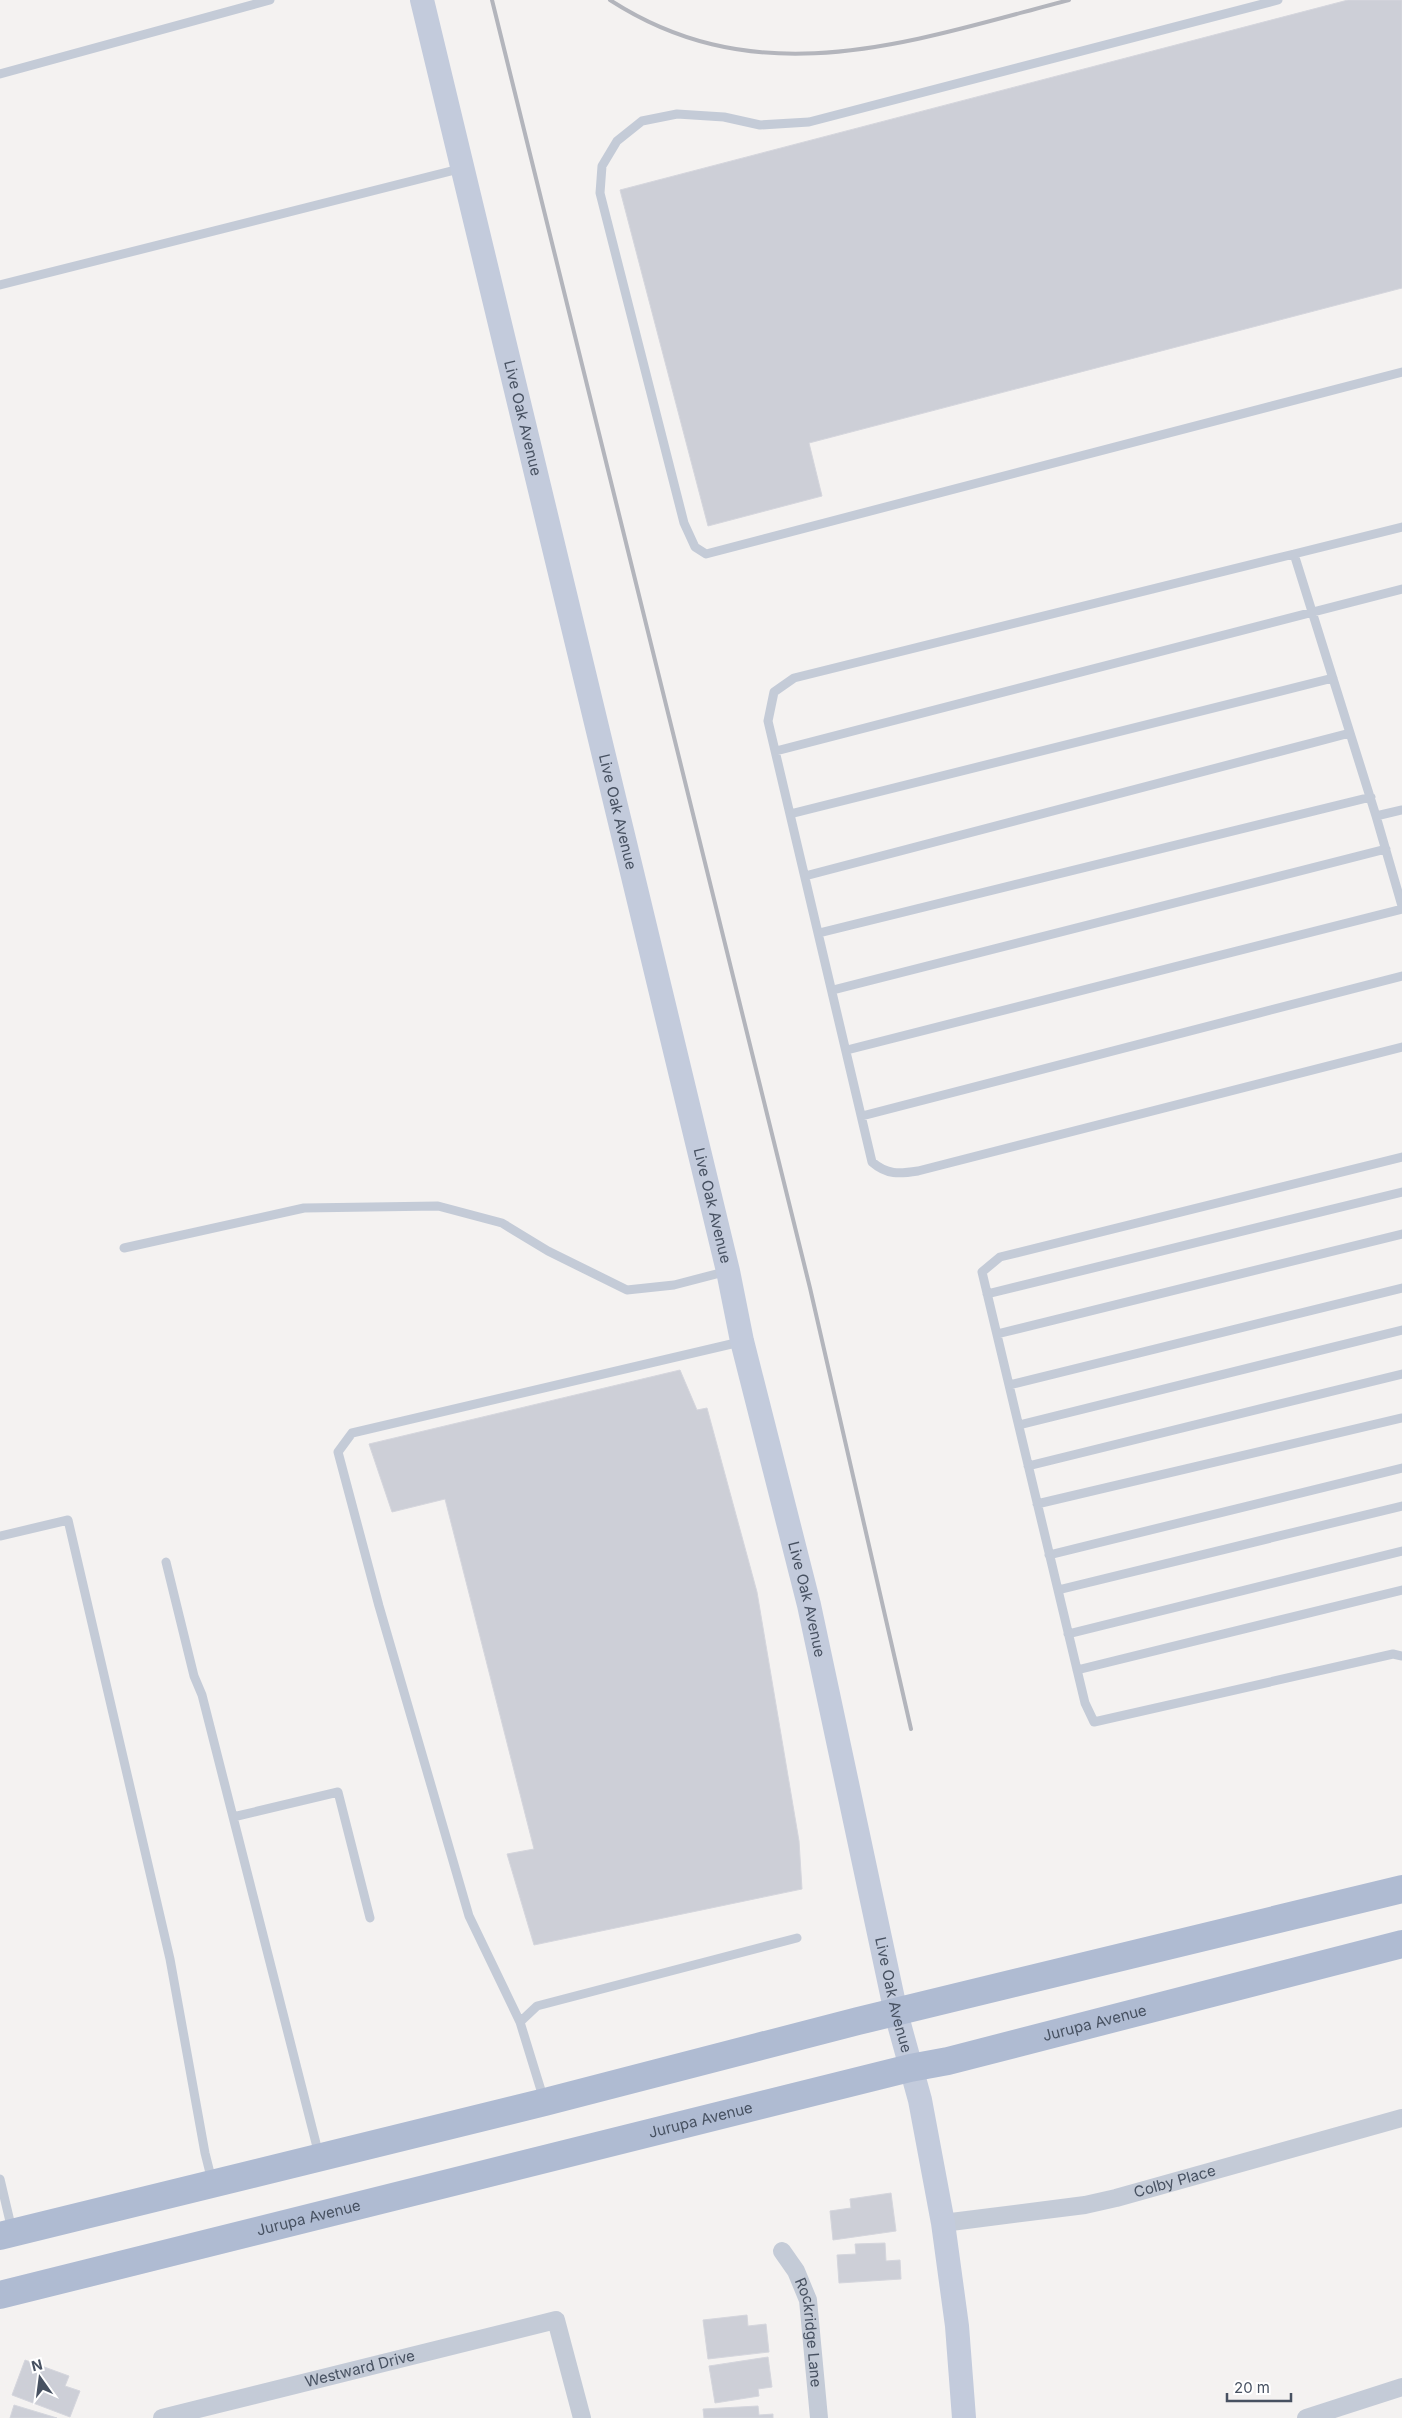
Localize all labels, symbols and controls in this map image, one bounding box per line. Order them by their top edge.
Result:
street label: Live Oak Avenue [500,358,546,478]
street label: Live Oak Avenue [595,752,641,871]
street label: Live Oak Avenue [690,1146,736,1265]
street label: Live Oak Avenue [784,1539,830,1659]
street label: Live Oak Avenue [871,1935,917,2055]
street label: Jurupa Avenue [1041,2000,1149,2045]
street label: Jurupa Avenue [646,2098,754,2142]
street label: Colby Place [1132,2161,1218,2202]
street label: Jurupa Avenue [254,2195,362,2240]
street label: Rockridge Lane [791,2275,826,2388]
street label: Westward Drive [303,2345,417,2391]
north arrow [15,2353,65,2403]
text: N [30,2355,44,2374]
scale bar [1227,2370,1291,2402]
text: 20 m [1234,2378,1270,2397]

